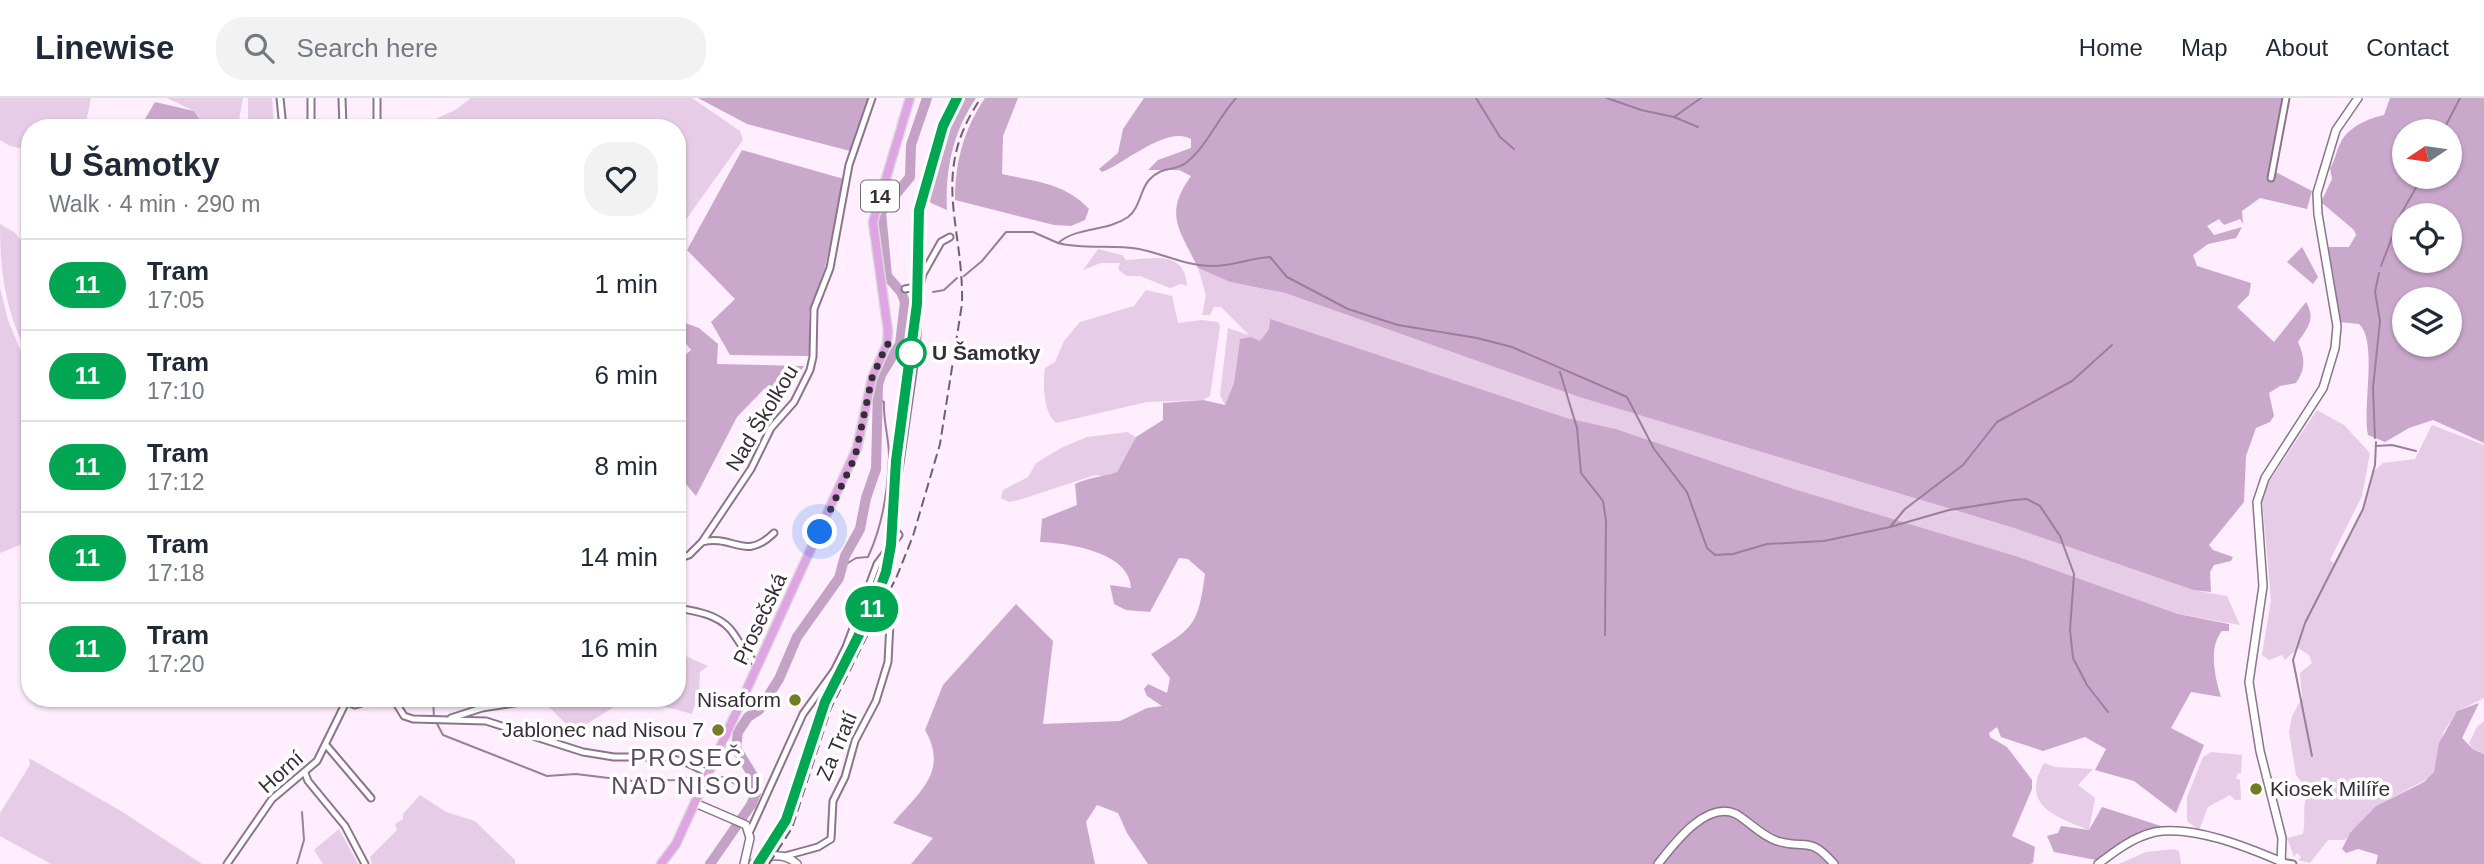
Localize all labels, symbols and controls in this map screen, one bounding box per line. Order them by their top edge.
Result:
search box [216,17,706,80]
text: Linewise [35,29,174,66]
icon: search [240,29,278,67]
text: Search here [296,33,438,63]
text: Home [2079,34,2143,61]
text: Map [2181,34,2228,61]
text: About [2266,34,2328,61]
text: Contact [2366,34,2449,61]
north arrow [2392,119,2462,189]
map controls [2392,119,2462,357]
button: heart [584,142,658,216]
text: U Šamotky [49,146,220,183]
road number: 14 [861,180,899,212]
text: Walk · 4 min · 290 m [49,191,260,217]
button: locate [2392,203,2462,273]
text: Tram [147,256,209,286]
text: 1 min [594,269,658,299]
text: 11 [75,271,100,298]
text: 17:05 [147,287,205,313]
button: layers [2392,287,2462,357]
marker: U Šamotky [896,338,926,368]
place label: U Šamotky [932,341,1041,364]
text: Tram [147,347,209,377]
text: 6 min [594,360,658,390]
street label: Nad Školkou [721,361,802,475]
text: 11 [75,362,100,389]
text: 17:10 [147,378,205,404]
text: Tram [147,438,209,468]
text: 8 min [594,451,658,481]
text: 11 [75,453,100,480]
text: 17:12 [147,469,205,495]
your location [802,514,837,549]
text: Tram [147,529,209,559]
text: 14 min [580,542,658,572]
text: 11 [75,544,100,571]
text: 17:18 [147,560,205,586]
street label: Prosečská [728,569,791,668]
line badge: 11 [840,586,903,632]
text: 11 [859,595,885,622]
text: Tram [147,620,209,650]
text: 16 min [580,633,658,663]
text: 11 [75,635,100,662]
text: 17:20 [147,651,205,677]
place label: Nisaform [697,688,781,711]
marker: Nisaform [787,692,803,708]
street label: Za Tratí [812,708,861,784]
place label: Jablonec nad Nisou 7 [502,718,704,741]
marker: Jablonec nad Nisou 7 [710,722,726,738]
district label: PROSEČ NAD NISOU [611,744,763,799]
street label: Horní [254,746,308,797]
place label: Kiosek Milíře [2270,777,2390,800]
marker: Kiosek Milíře [2248,781,2264,797]

